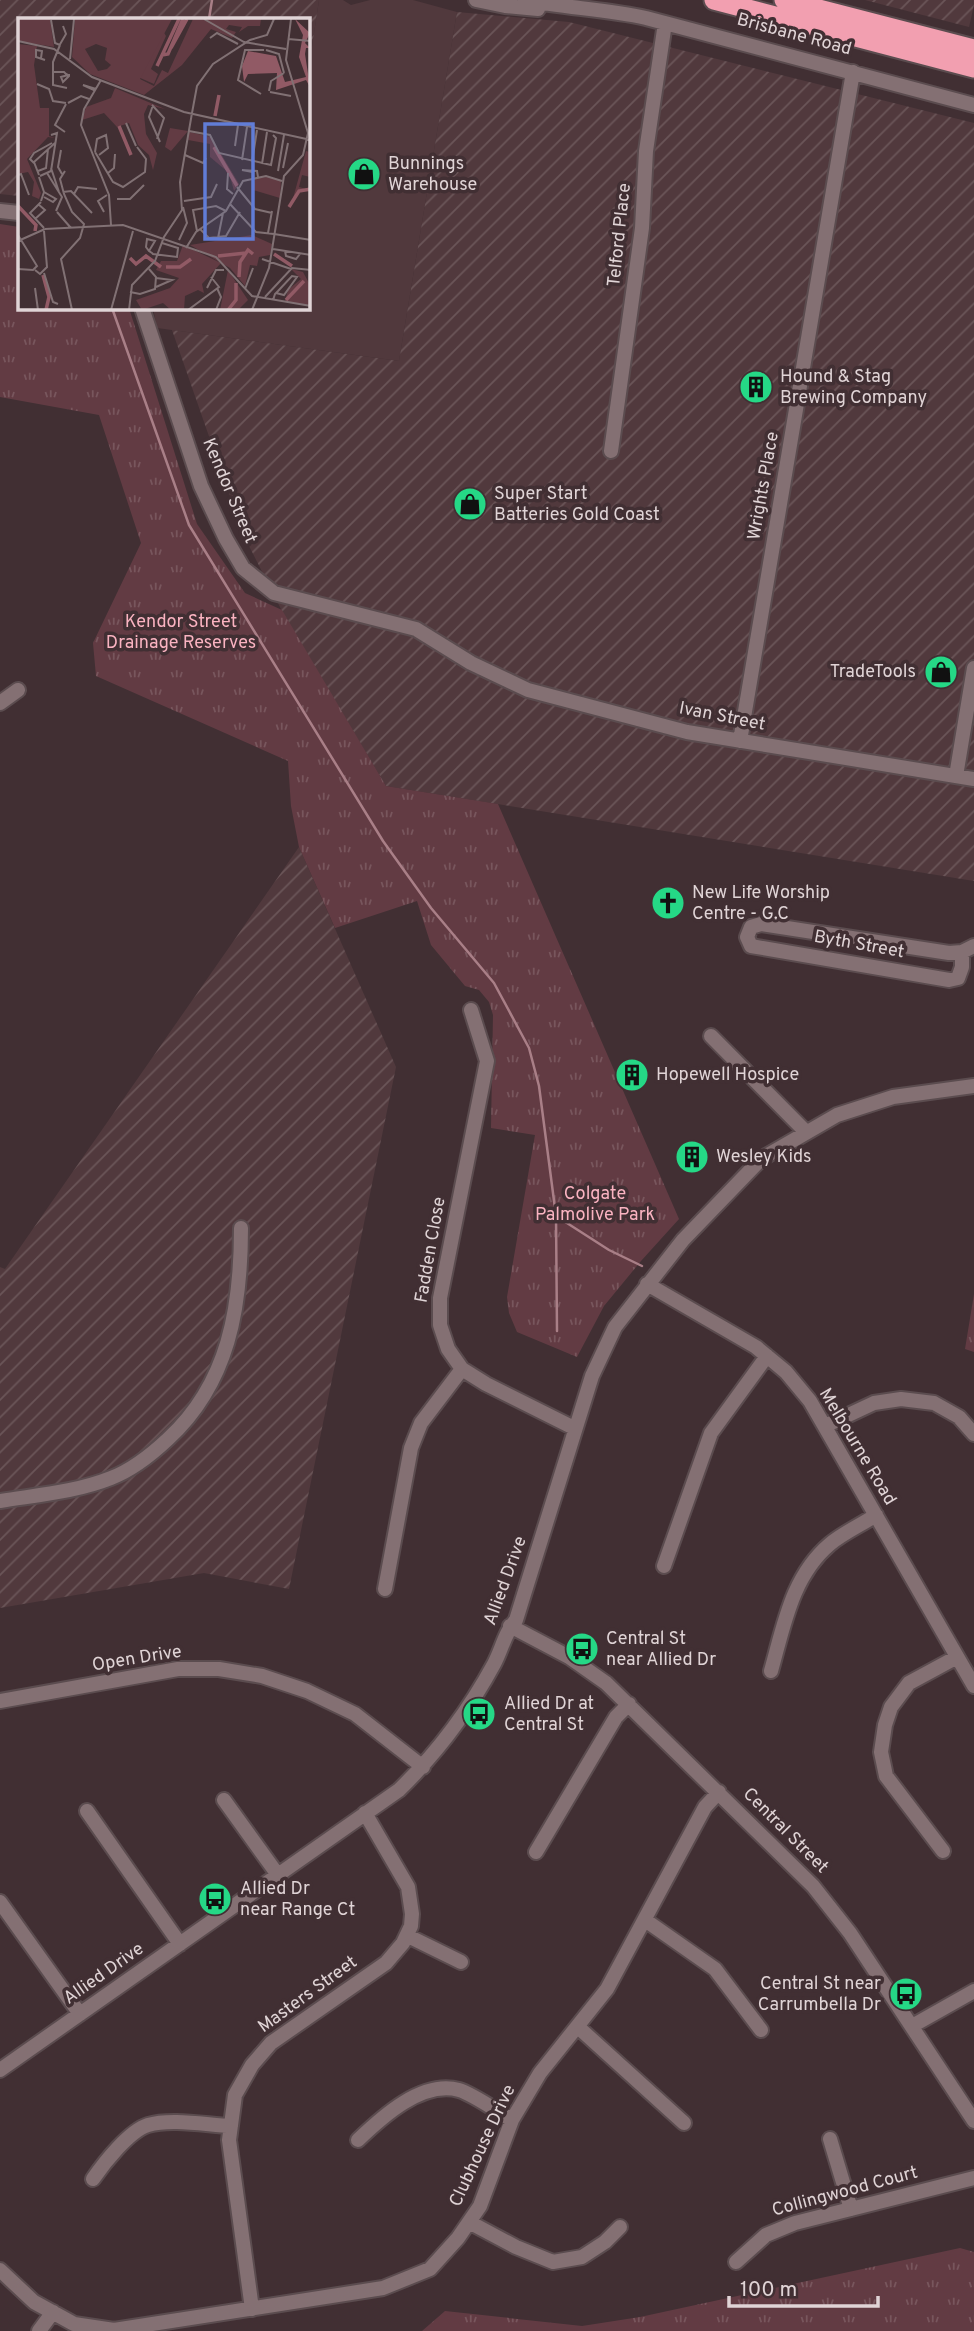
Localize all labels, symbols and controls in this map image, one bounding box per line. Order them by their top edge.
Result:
street label: Brisbane Road [734,9,854,61]
inset map [18,18,310,310]
place label: Bunnings Warehouse [388,153,477,197]
shop icon: Bunnings Warehouse [345,155,383,193]
street label: Telford Place [603,182,637,288]
place label: Hound & Stag Brewing Company [780,366,927,410]
building icon: Hound & Stag Brewing Company [737,368,775,406]
street label: Wrights Place [743,430,785,542]
street label: Kendor Street [196,435,262,547]
place label: Super Start Batteries Gold Coast [494,483,660,527]
shop icon: Super Start Batteries Gold Coast [451,485,489,523]
park label: Kendor Street Drainage Reserves [106,611,256,655]
shop icon: TradeTools [922,653,960,691]
place label: TradeTools [830,661,916,684]
street label: Ivan Street [677,697,767,737]
place label: New Life Worship Centre - G.C [692,882,830,926]
church icon: New Life Worship Centre - G.C [649,884,687,922]
street label: Byth Street [812,926,906,964]
building icon: Hopewell Hospice [613,1056,651,1094]
place label: Hopewell Hospice [656,1064,799,1087]
building icon: Wesley Kids [673,1138,711,1176]
place label: Wesley Kids [716,1146,812,1169]
park label: Colgate Palmolive Park [535,1183,655,1227]
street label: Fadden Close [410,1195,452,1305]
street label: Melbourne Road [813,1384,901,1510]
street label: Allied Drive [479,1533,533,1629]
place label: Central St near Allied Dr [606,1628,716,1672]
bus stop icon: Central St near Allied Dr [563,1630,601,1668]
street label: Open Drive [90,1641,184,1677]
place label: Allied Dr at Central St [504,1693,594,1737]
bus stop icon: Allied Dr at Central St [460,1695,498,1733]
street label: Central Street [737,1783,833,1879]
place label: Allied Dr near Range Ct [240,1878,355,1922]
bus stop icon: Allied Dr near Range Ct [196,1880,234,1918]
street label: Allied Drive [59,1938,149,2010]
street label: Masters Street [254,1951,362,2039]
place label: Central St near Carrumbella Dr [758,1973,881,2017]
bus stop icon: Central St near Carrumbella Dr [887,1975,925,2013]
street label: Clubhouse Drive [445,2081,521,2211]
street label: Collingwood Court [770,2161,920,2223]
scale bar [729,2264,878,2308]
text: 100 m [740,2277,797,2304]

